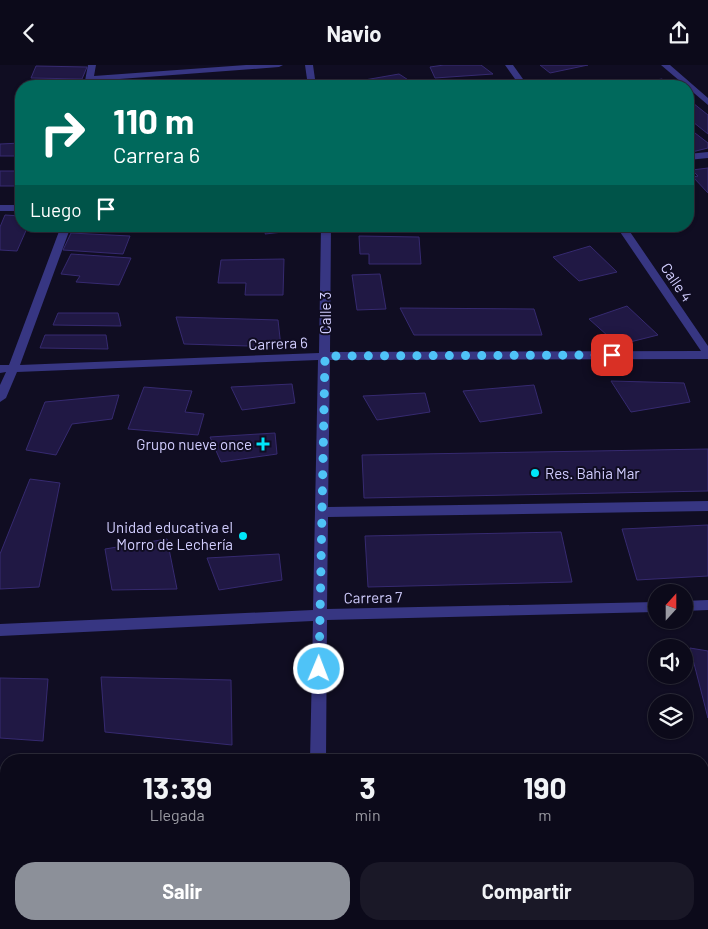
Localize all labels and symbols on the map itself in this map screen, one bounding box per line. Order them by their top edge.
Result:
street label: Calle 4 [658,259,696,305]
street label: Calle 3 [316,292,334,334]
street label: Carrera 6 [248,333,308,353]
pin [591,334,633,376]
place label: Grupo nueve once [136,435,252,453]
marker: Grupo nueve once [256,437,270,451]
place label: Res. Bahia Mar [545,464,640,482]
marker: Res. Bahia Mar [529,467,541,479]
place label: Unidad educativa el Morro de Lechería [106,518,233,553]
marker: Unidad educativa el Morro de Lechería [237,530,249,542]
north arrow [648,584,692,629]
street label: Carrera 7 [343,587,403,607]
position arrow [292,642,344,694]

